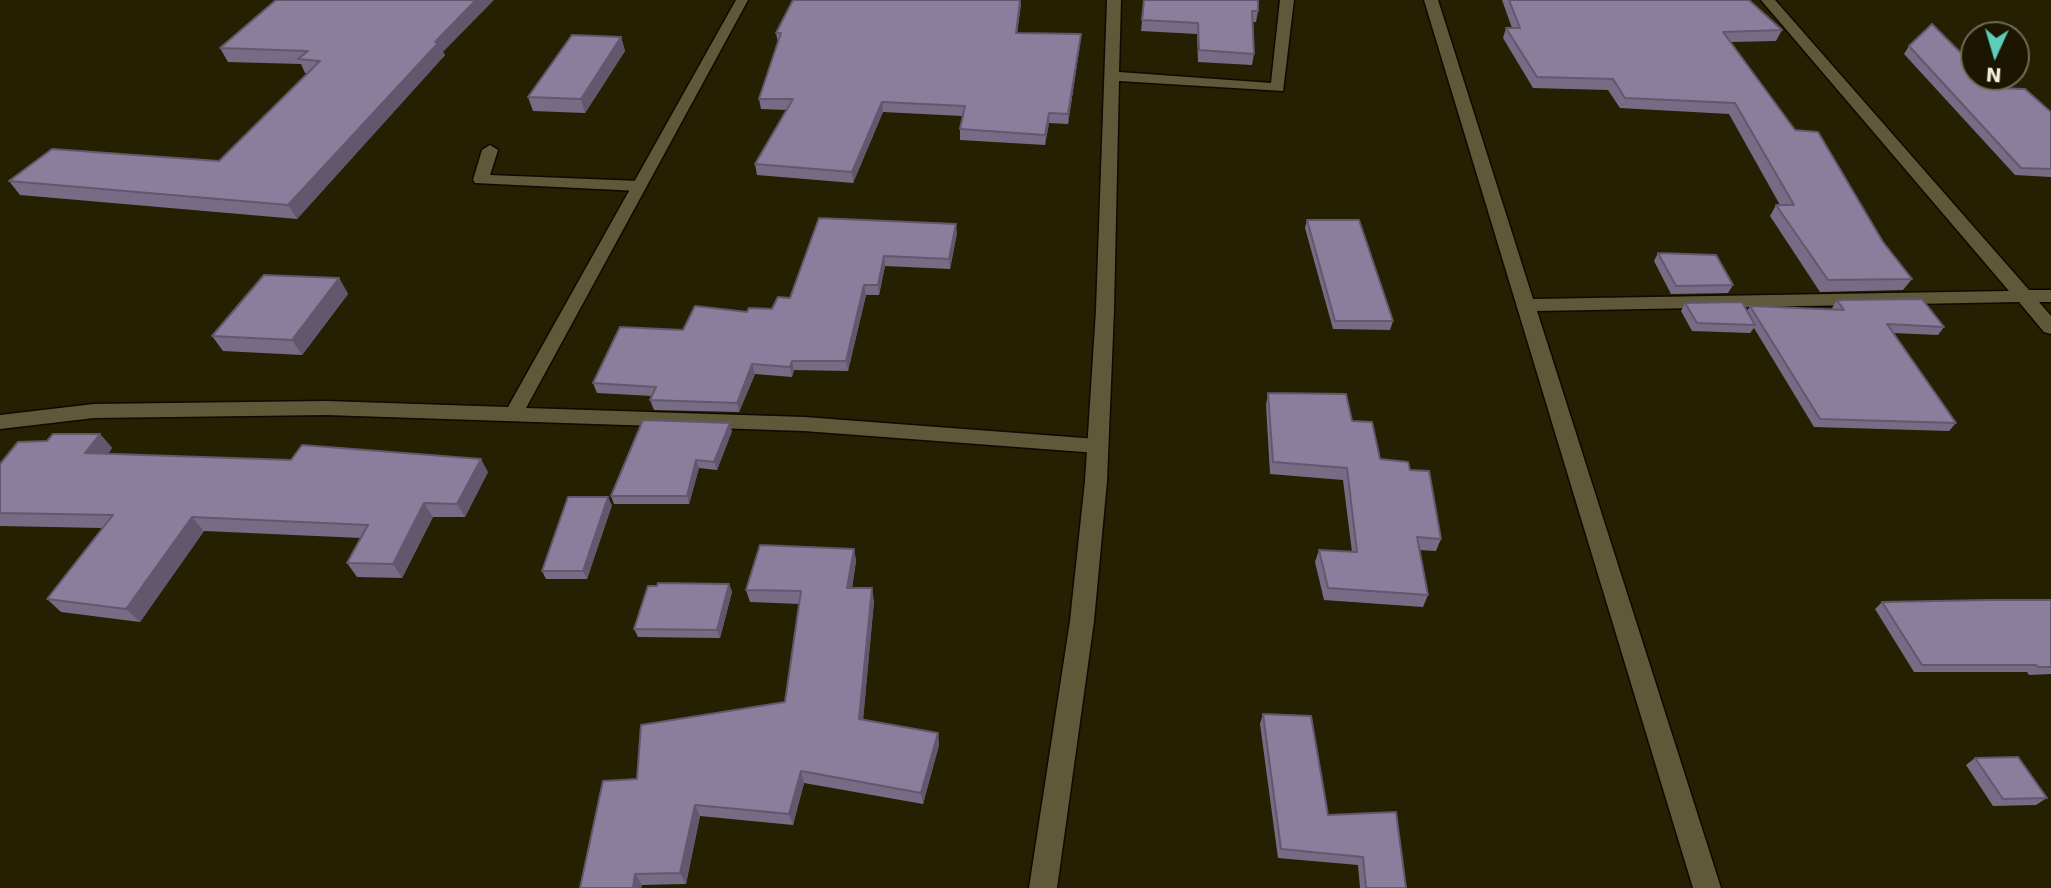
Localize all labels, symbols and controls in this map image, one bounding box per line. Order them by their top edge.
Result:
north arrow [1960,21,2030,91]
text: N [1985,63,2002,86]

